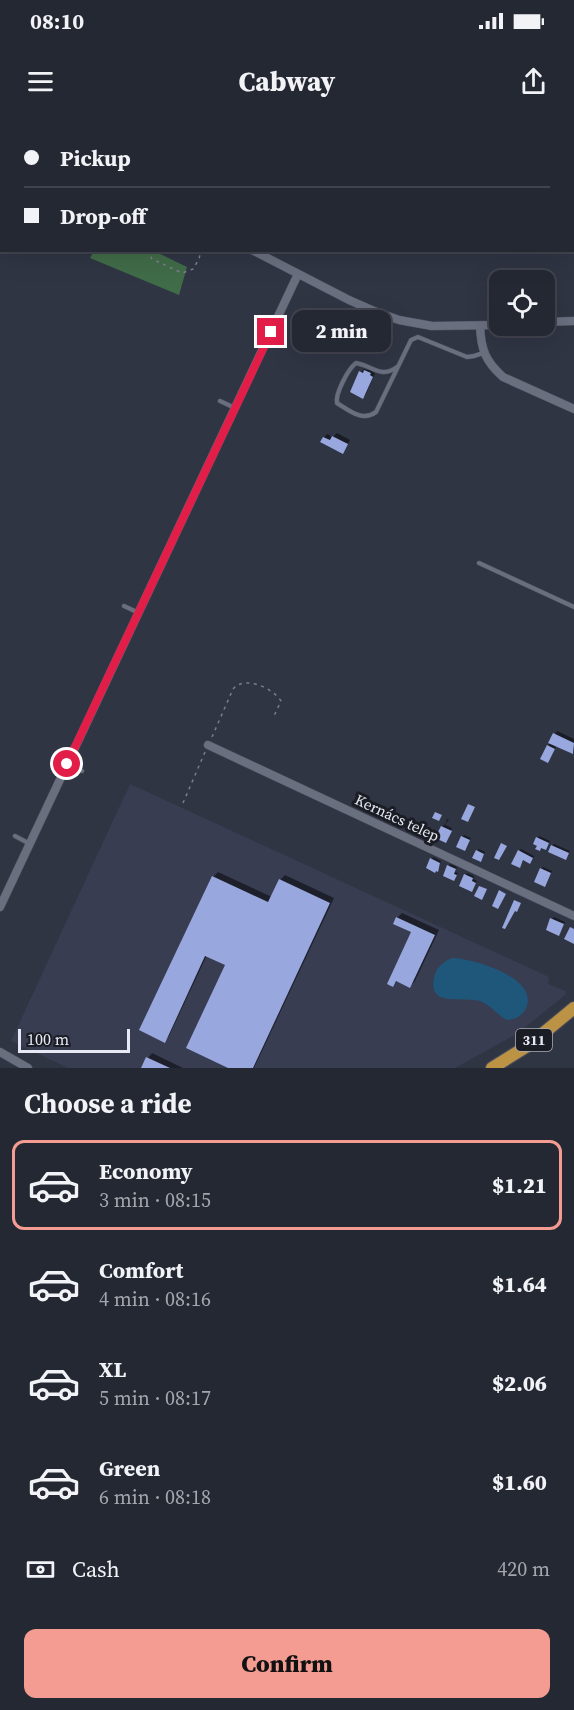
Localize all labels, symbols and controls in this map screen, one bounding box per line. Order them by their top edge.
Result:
text: 08:10 [30,6,84,36]
text: Cabway [239,63,335,100]
icon: menu [24,65,57,98]
icon: share [517,65,550,98]
text: Pickup [60,143,131,173]
text: Drop-off [60,201,146,231]
map controls [489,270,555,336]
button: locate [489,270,555,336]
callout: 2 min [292,311,391,353]
text: 2 min [315,317,368,345]
route end [257,318,284,345]
route start [53,750,80,777]
street label: Kernács telep [352,789,443,846]
scale bar [18,1026,130,1054]
text: 100 m [27,1028,69,1050]
road number: 311 [516,1029,552,1051]
text: Choose a ride [24,1085,192,1122]
text: Economy [99,1156,193,1186]
icon: car [27,1158,81,1212]
text: $1.21 [492,1170,547,1200]
text: 3 min · 08:15 [99,1186,211,1214]
text: Comfort [99,1255,183,1285]
icon: car [27,1257,81,1311]
text: $1.64 [492,1269,547,1299]
text: 4 min · 08:16 [99,1285,211,1313]
text: XL [99,1354,126,1384]
icon: car [27,1356,81,1410]
text: $2.06 [492,1368,547,1398]
text: 5 min · 08:17 [99,1384,211,1412]
text: Green [99,1453,160,1483]
icon: car [27,1455,81,1509]
text: $1.60 [492,1467,547,1497]
text: 6 min · 08:18 [99,1483,211,1511]
icon: cash [24,1553,57,1586]
text: Cash [72,1554,120,1584]
text: 420 m [497,1555,550,1583]
button: Confirm [24,1629,550,1698]

